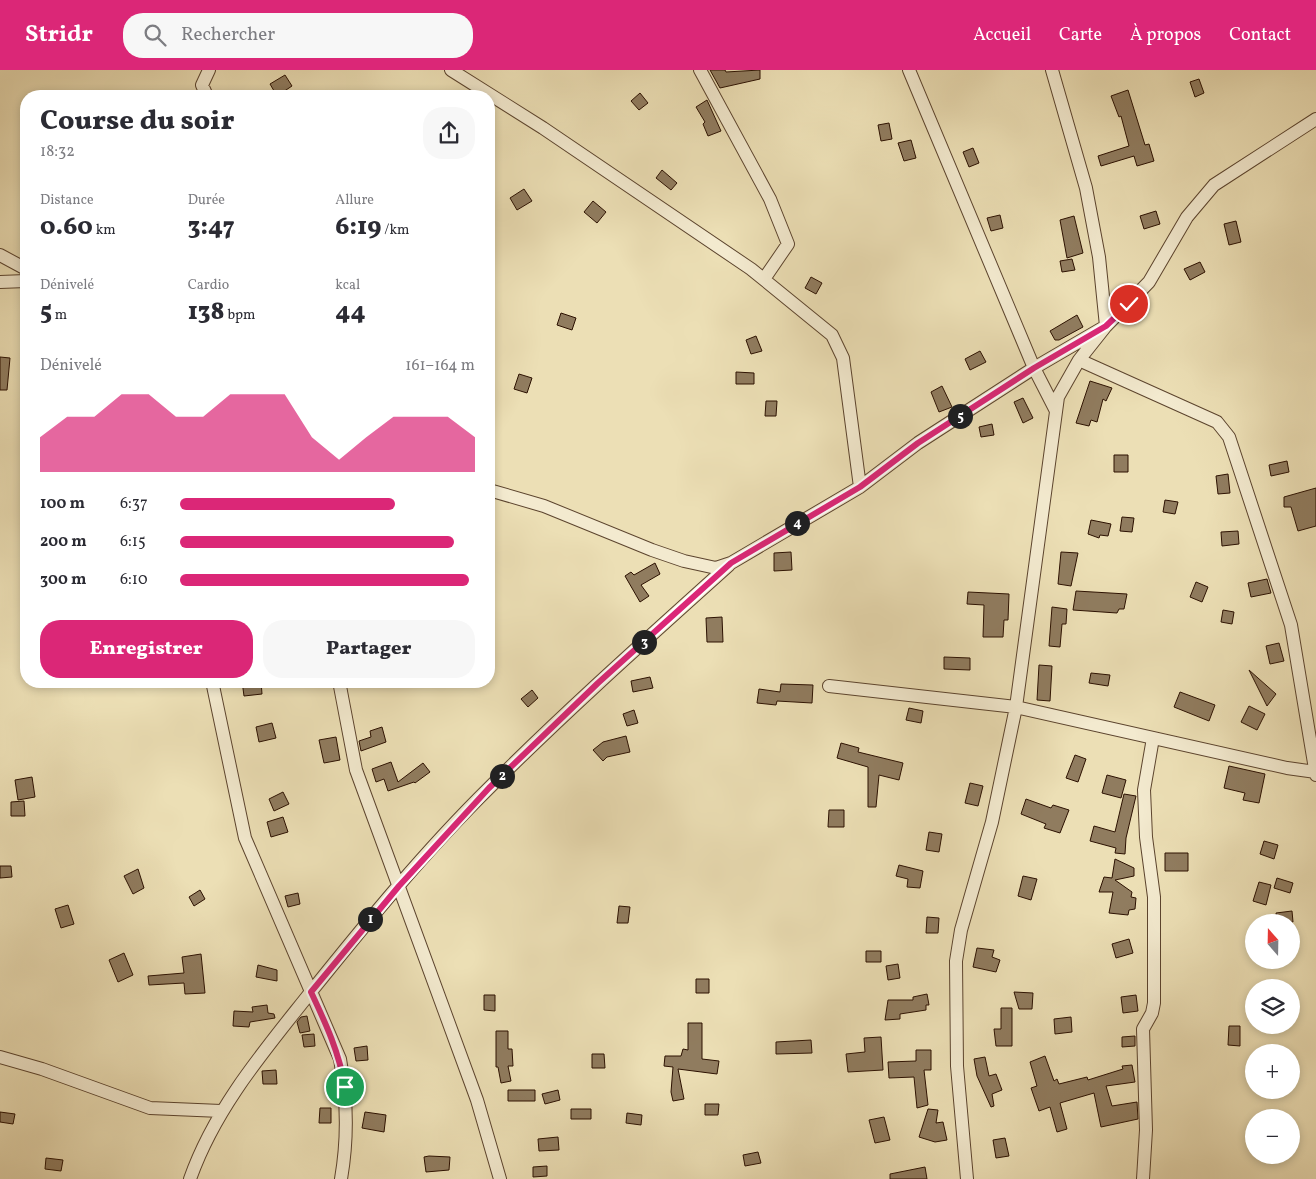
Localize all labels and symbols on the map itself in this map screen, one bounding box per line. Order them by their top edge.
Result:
pin [1108,283,1150,325]
pin: 5 [948,404,972,428]
pin: 4 [784,510,810,536]
pin: 3 [632,630,656,654]
pin: 2 [490,764,514,788]
pin: 1 [358,906,382,932]
north arrow [1245,914,1300,969]
pin [324,1066,366,1108]

